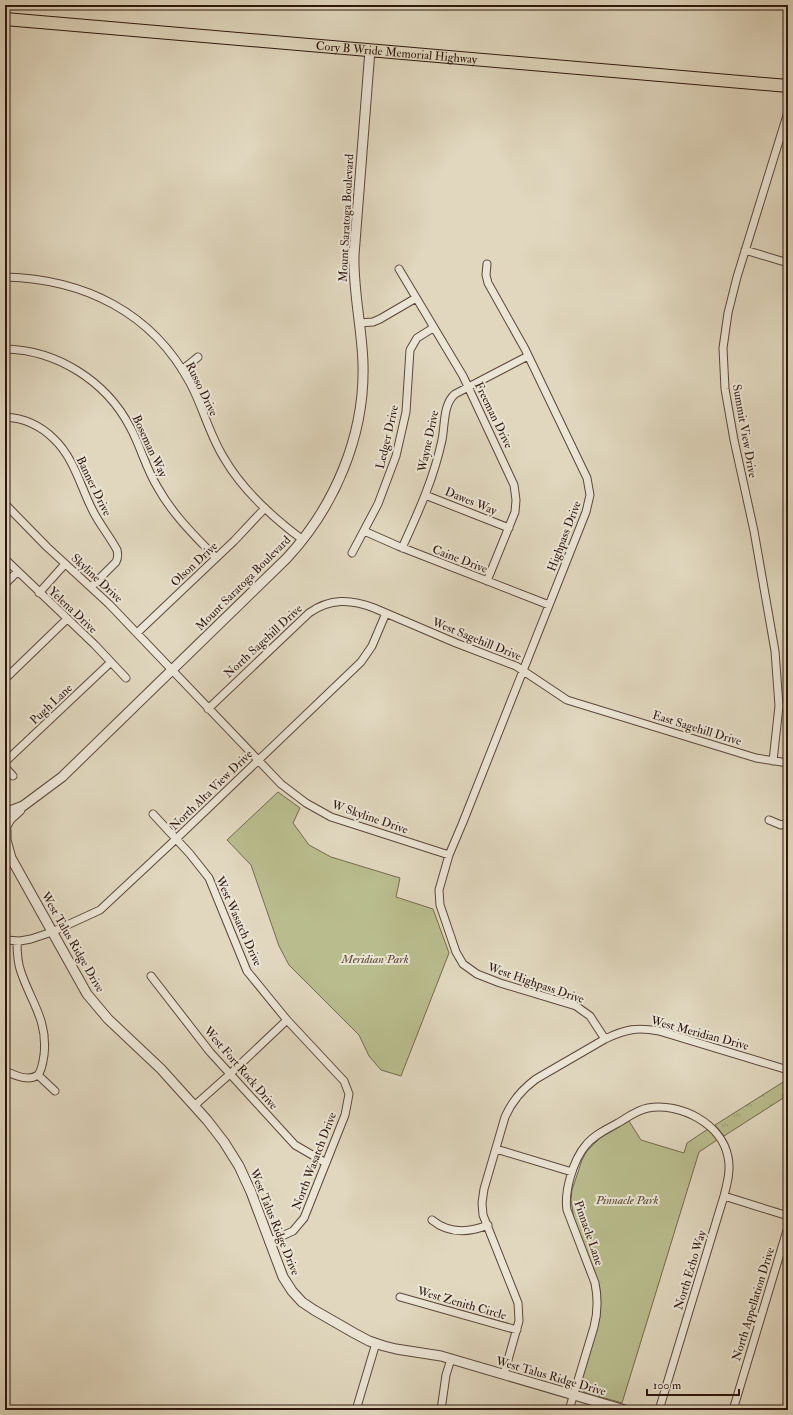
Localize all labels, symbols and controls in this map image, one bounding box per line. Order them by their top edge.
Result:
street label: Cory B Wride Memorial Highway [315,39,479,67]
street label: Mount Saratoga Boulevard [336,154,357,282]
street label: Russo Drive [182,360,221,419]
street label: Freeman Drive [471,380,516,451]
street label: Summit View Drive [729,383,760,479]
street label: Ledger Drive [373,404,402,470]
street label: Wayne Drive [414,409,442,474]
street label: Boseman Way [129,413,171,480]
street label: Banner Drive [73,454,114,519]
street label: Dawes Way [443,484,500,519]
street label: Highpass Drive [544,499,585,574]
street label: Mount Saratoga Boulevard [193,533,294,634]
street label: Olson Drive [168,539,221,590]
street label: Caine Drive [430,542,490,577]
street label: Skyline Drive [68,551,126,606]
street label: Yelena Drive [45,584,100,637]
street label: North Sagehill Drive [221,601,306,681]
street label: West Sagehill Drive [429,614,524,664]
street label: Pugh Lane [27,681,76,728]
street label: East Sagehill Drive [651,708,743,749]
street label: North Alta View Drive [167,747,256,834]
street label: W Skyline Drive [329,797,410,838]
street label: West Wasatch Drive [212,873,265,968]
street label: West Talus Ridge Drive [37,888,107,995]
park label: Meridian Park [340,952,409,967]
street label: West Highpass Drive [485,960,586,1007]
street label: West Meridian Drive [648,1013,751,1054]
street label: West Fort Rock Drive [200,1023,281,1113]
street label: North Wasatch Drive [289,1110,340,1212]
street label: West Talus Ridge Drive [246,1166,303,1278]
park label: Pinnacle Park [595,1193,658,1208]
street label: Pinnacle Lane [570,1199,607,1268]
street label: North Echo Way [671,1228,710,1312]
street label: North Appellation Drive [729,1245,778,1363]
street label: West Zenith Circle [415,1283,508,1323]
street label: West Talus Ridge Drive [493,1353,608,1399]
scale bar [647,1371,739,1397]
text: 100 m [653,1378,682,1393]

